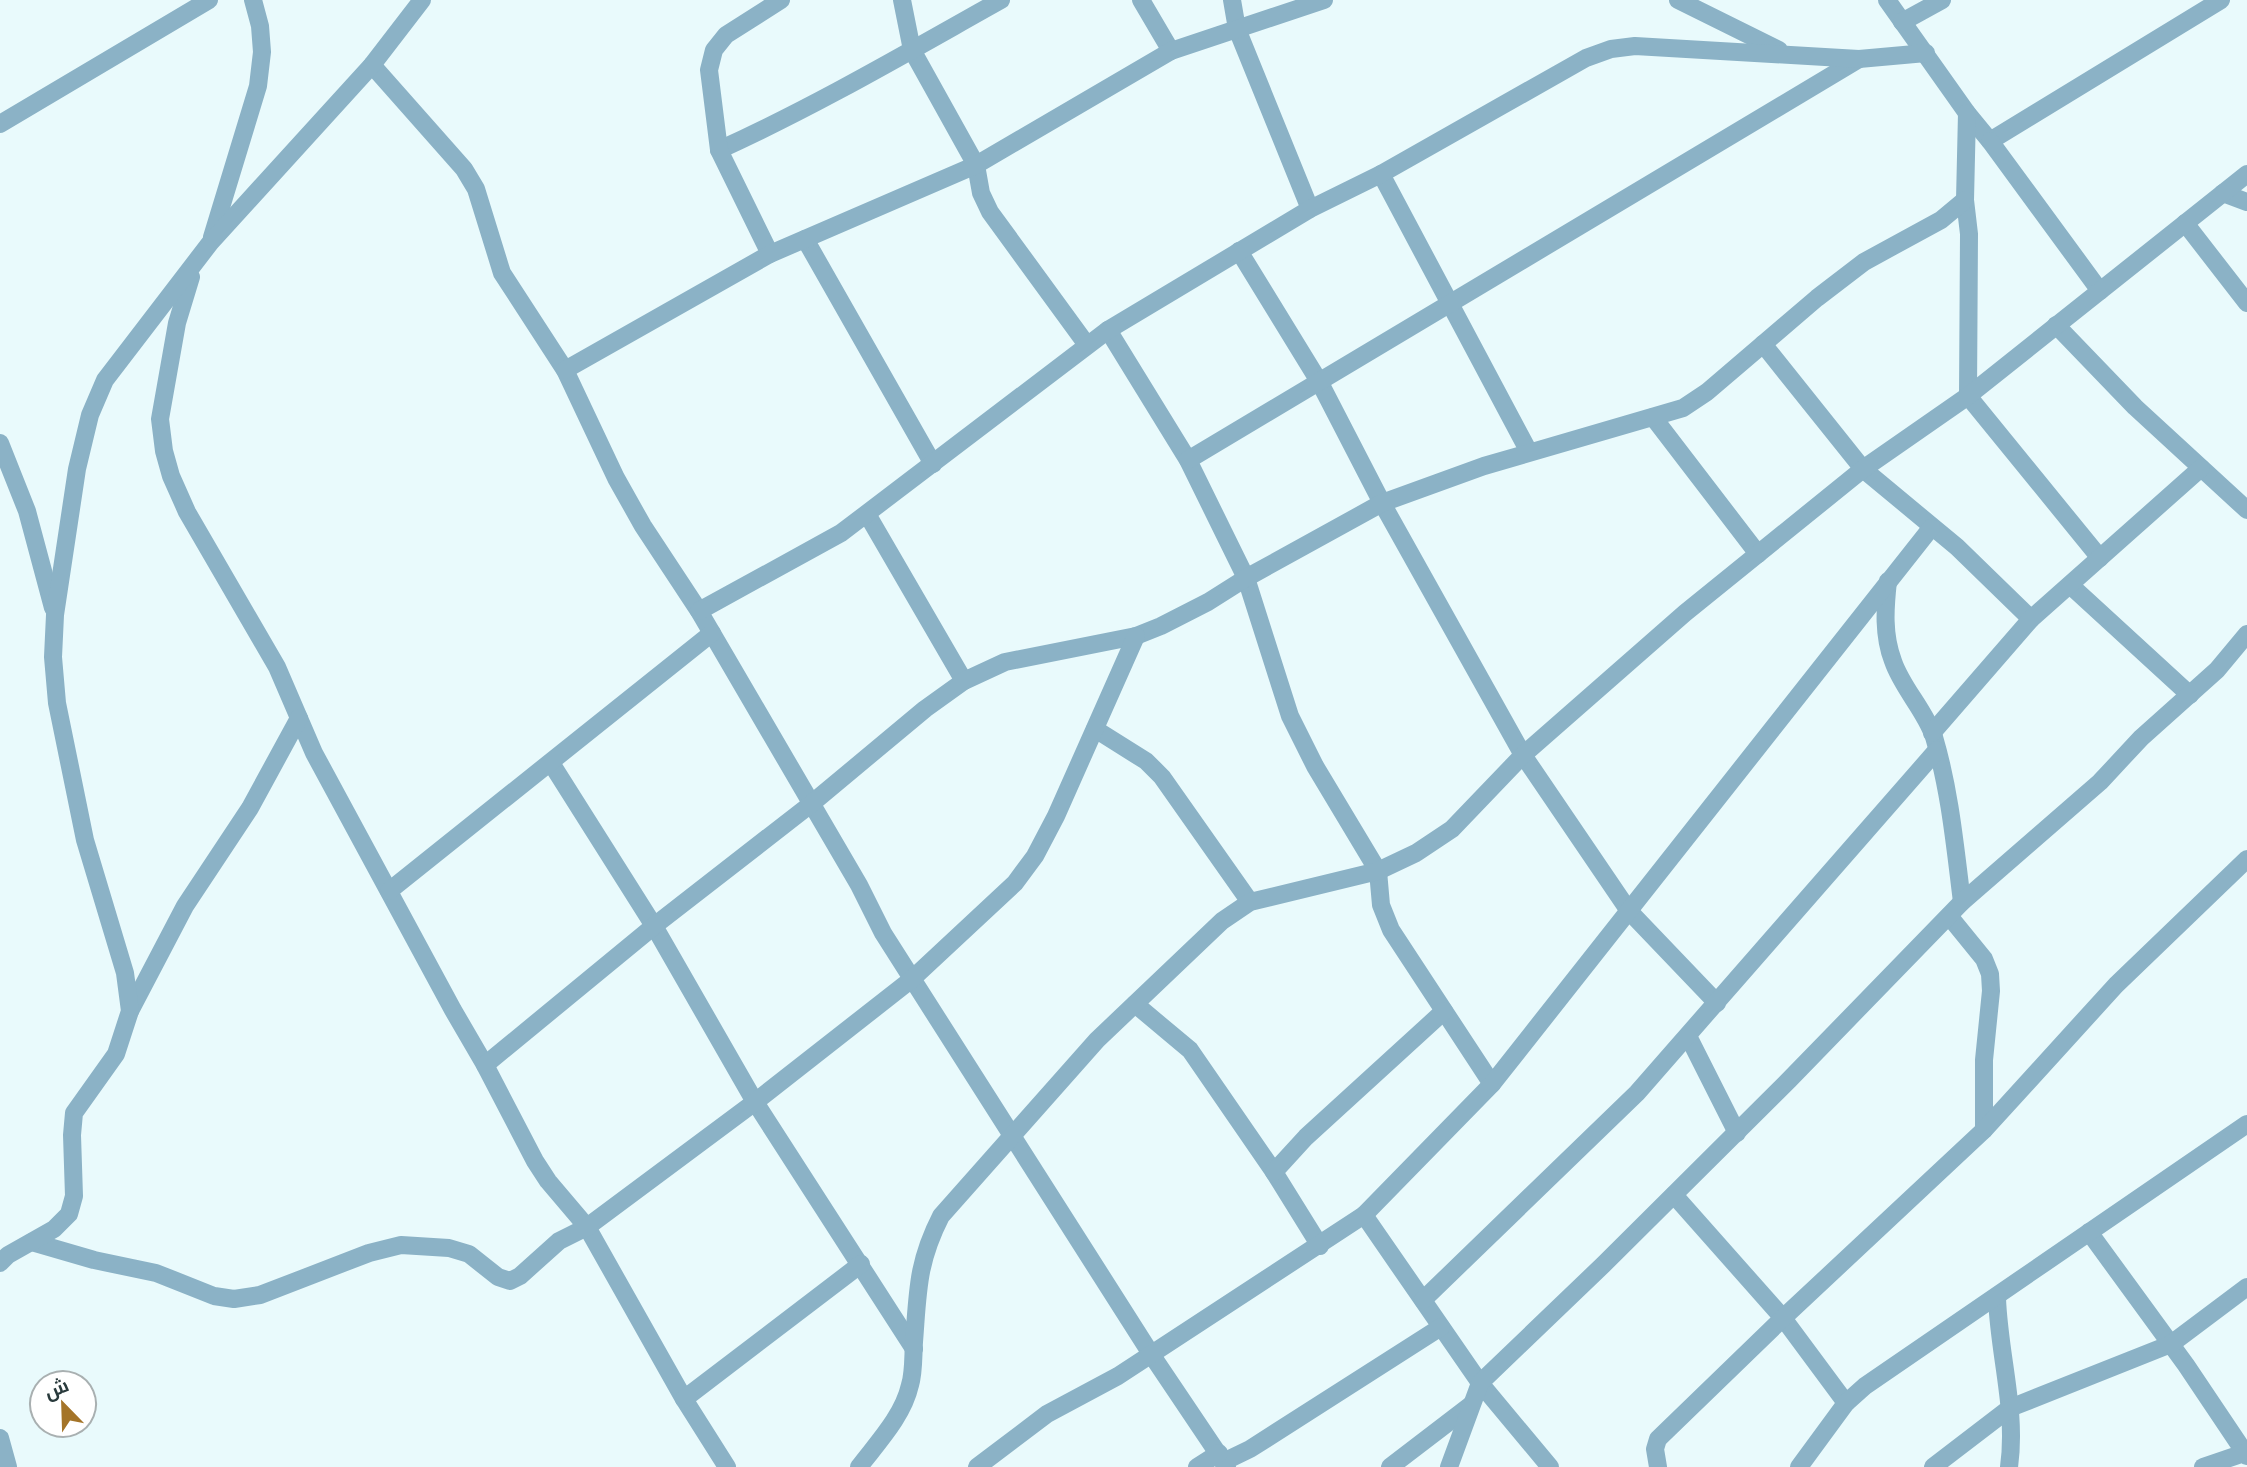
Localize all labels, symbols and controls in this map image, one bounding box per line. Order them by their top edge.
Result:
north arrow [28,1369,98,1439]
text: ش [40,1373,72,1404]

